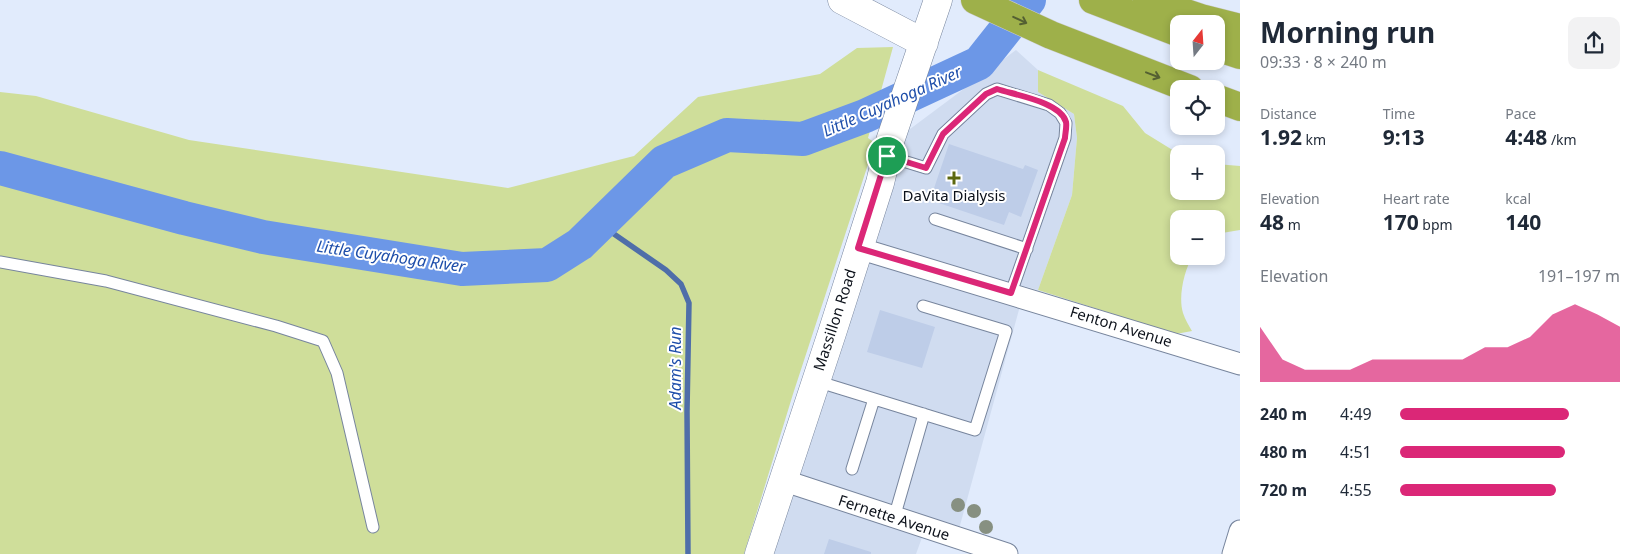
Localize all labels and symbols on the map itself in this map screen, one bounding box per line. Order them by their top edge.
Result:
north arrow [1170,15,1225,70]
one-way arrow [1012,16,1027,26]
water label: Little Cuyahoga River [819,60,965,142]
one-way arrow [1145,71,1160,80]
pin [866,135,908,177]
marker: DaVita Dialysis [947,171,961,185]
place label: DaVita Dialysis [903,185,1005,205]
water label: Little Cuyahoga River [315,235,467,277]
street label: Massillon Road [808,266,860,373]
street label: Fenton Avenue [1068,301,1175,351]
water label: Adam's Run [664,326,686,411]
street label: Fernette Avenue [836,490,953,544]

